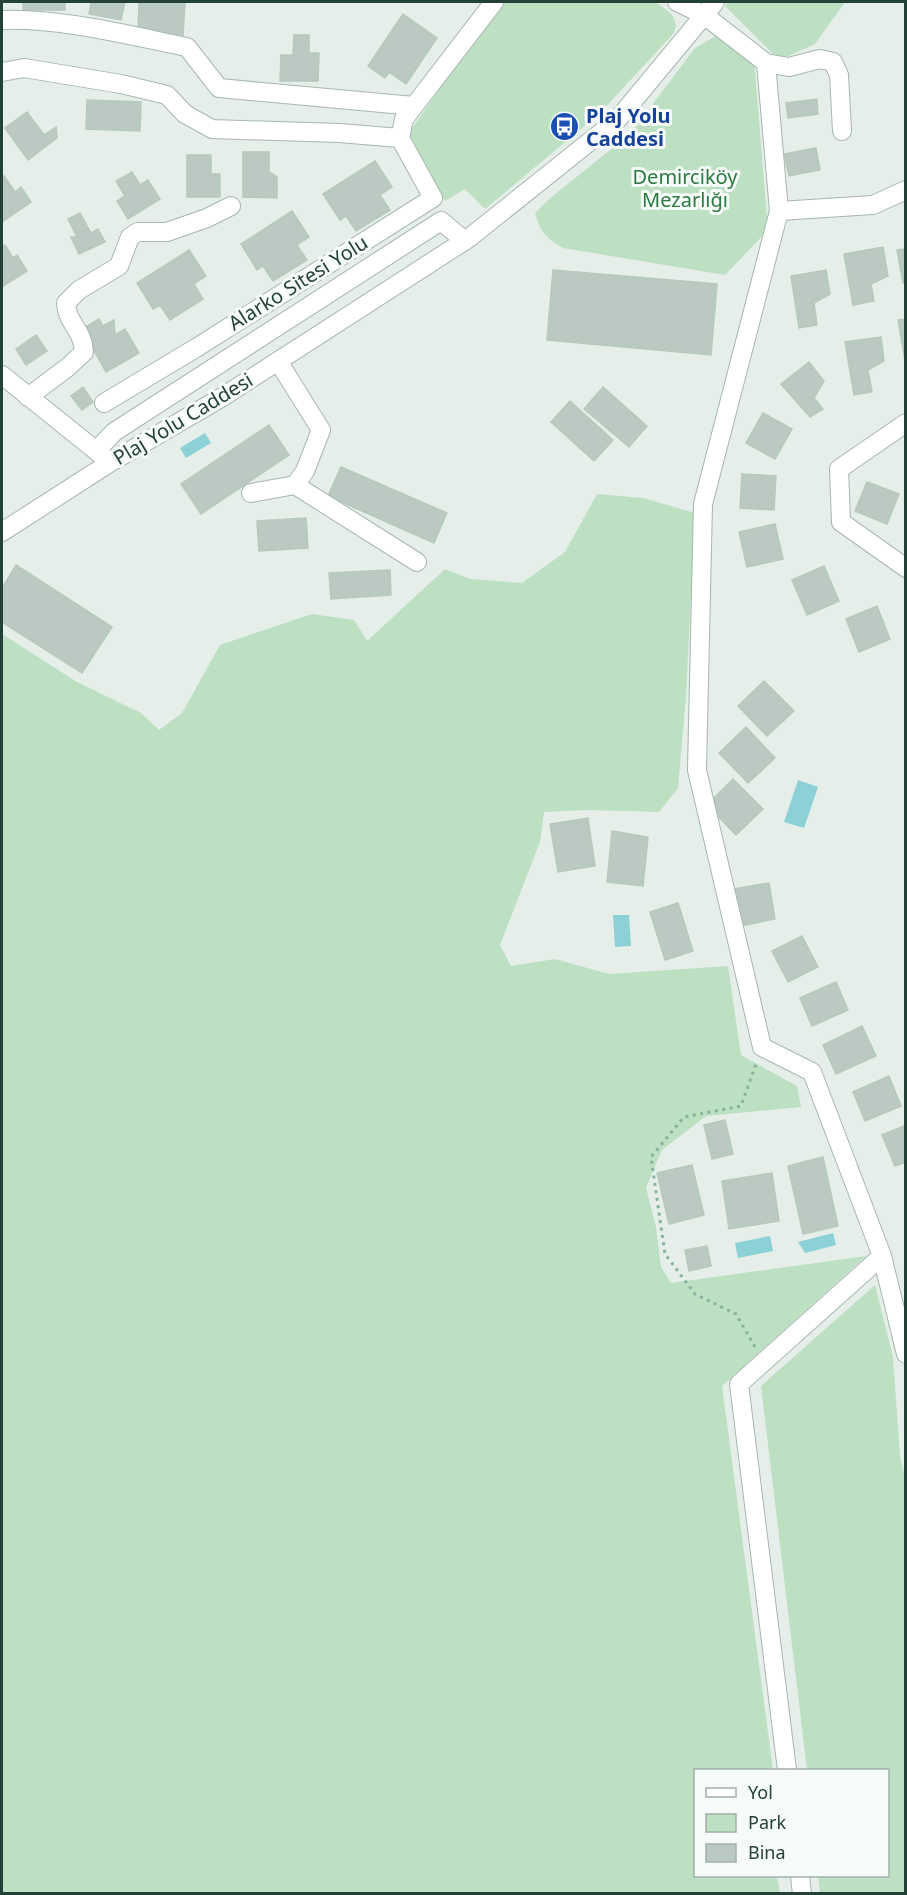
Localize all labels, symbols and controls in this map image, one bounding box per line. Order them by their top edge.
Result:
place label: Plaj Yolu Caddesi [586,102,671,152]
bus stop icon: Plaj Yolu Caddesi [549,111,581,143]
park label: Demirciköy Mezarlığı [633,163,738,213]
street label: Alarko Sitesi Yolu [223,229,373,336]
street label: Plaj Yolu Caddesi [108,366,258,471]
legend [694,1769,889,1877]
text: Yol [748,1780,773,1804]
text: Park [748,1810,786,1834]
text: Bina [748,1840,786,1864]

